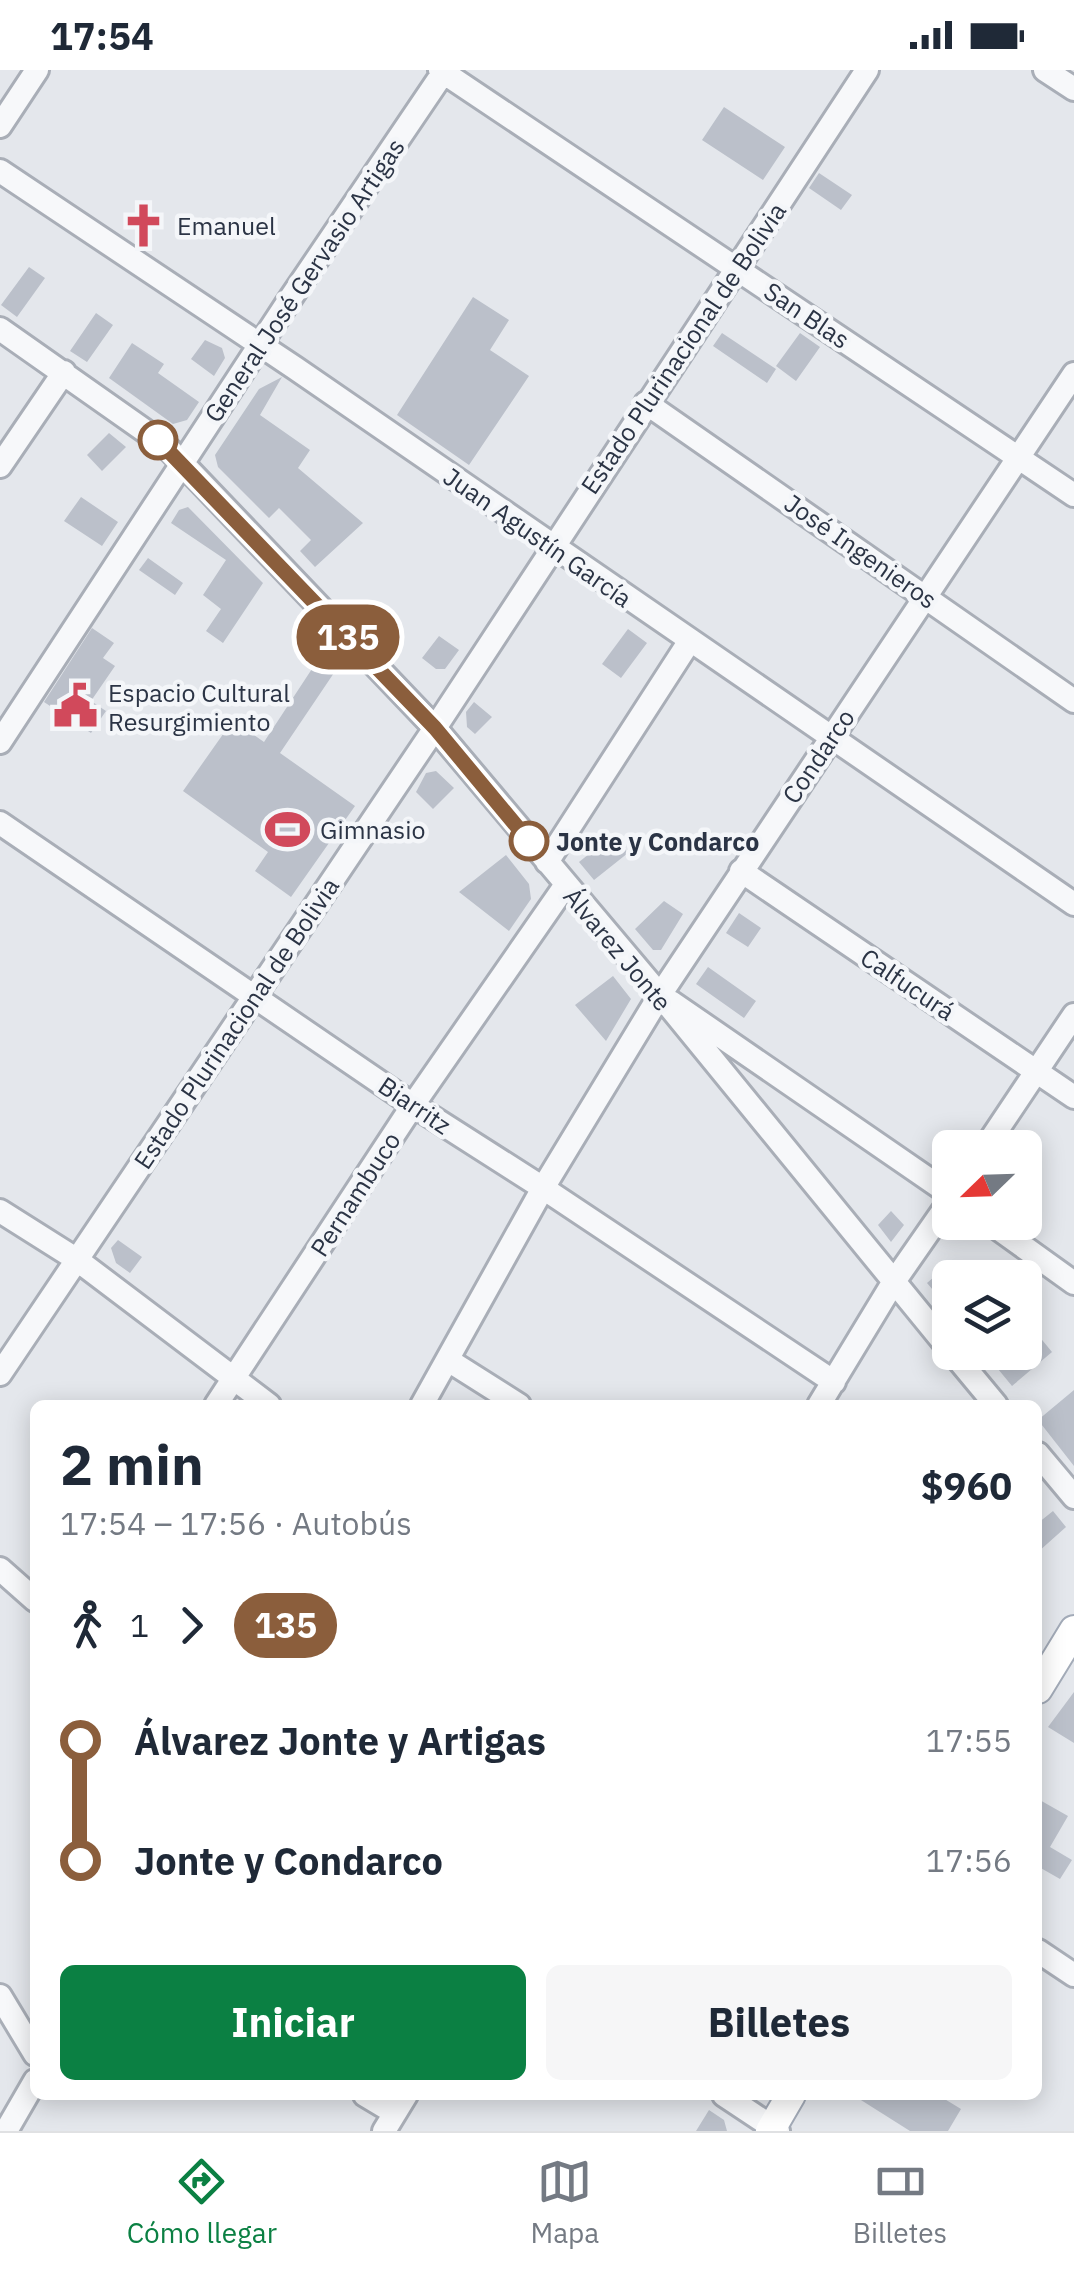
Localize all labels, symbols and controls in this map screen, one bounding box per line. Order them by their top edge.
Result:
text: 17:54 [50,11,154,60]
street label: General José Gervasio Artigas [196,132,412,428]
street label: Estado Plurinacional de Bolivia [573,196,793,500]
church icon: Emanuel [120,201,168,249]
place label: Emanuel [177,209,276,242]
street label: San Blas [758,274,856,356]
unlabelled marker [139,421,177,459]
street label: Juan Agustín García [437,460,639,614]
street label: José Ingenieros [778,486,944,616]
line badge: 135 [290,604,406,670]
text: 135 [316,614,380,660]
place label: Espacio Cultural Resurgimiento [108,676,290,738]
public building icon: Espacio Cultural Resurgimiento [51,682,99,730]
street label: Condarco [774,702,862,810]
sports icon: Gimnasio [263,805,311,853]
place label: Gimnasio [320,813,425,846]
marker: Jonte y Condarco [510,822,548,860]
place label: Jonte y Condarco [556,825,759,858]
street label: Estado Plurinacional de Bolivia [126,871,346,1175]
street label: Álvarez Jonte [557,880,679,1018]
street label: Calfucurá [854,940,962,1028]
street label: Biarritz [372,1069,458,1141]
street label: Pernambuco [302,1125,408,1263]
north arrow [932,1130,1042,1240]
map controls [932,1130,1042,1370]
button: layers [932,1260,1042,1370]
text: 2 min [60,1429,204,1500]
text: $960 [921,1461,1012,1510]
text: 17:54 – 17:56 · Autobús [60,1502,412,1544]
icon: walk [60,1598,115,1653]
icon: forward [164,1598,219,1653]
text: 135 [254,1602,317,1648]
text: 1 [130,1604,149,1646]
text: Álvarez Jonte y Artigas [134,1716,546,1765]
text: 17:55 [926,1719,1012,1761]
text: Jonte y Condarco [134,1836,443,1885]
text: 17:56 [926,1839,1012,1881]
button: Iniciar [60,1965,526,2080]
button: Billetes [546,1965,1012,2080]
tab: Cómo llegar [127,2154,277,2251]
tab: Mapa [530,2154,599,2251]
tab: Billetes [853,2154,947,2251]

